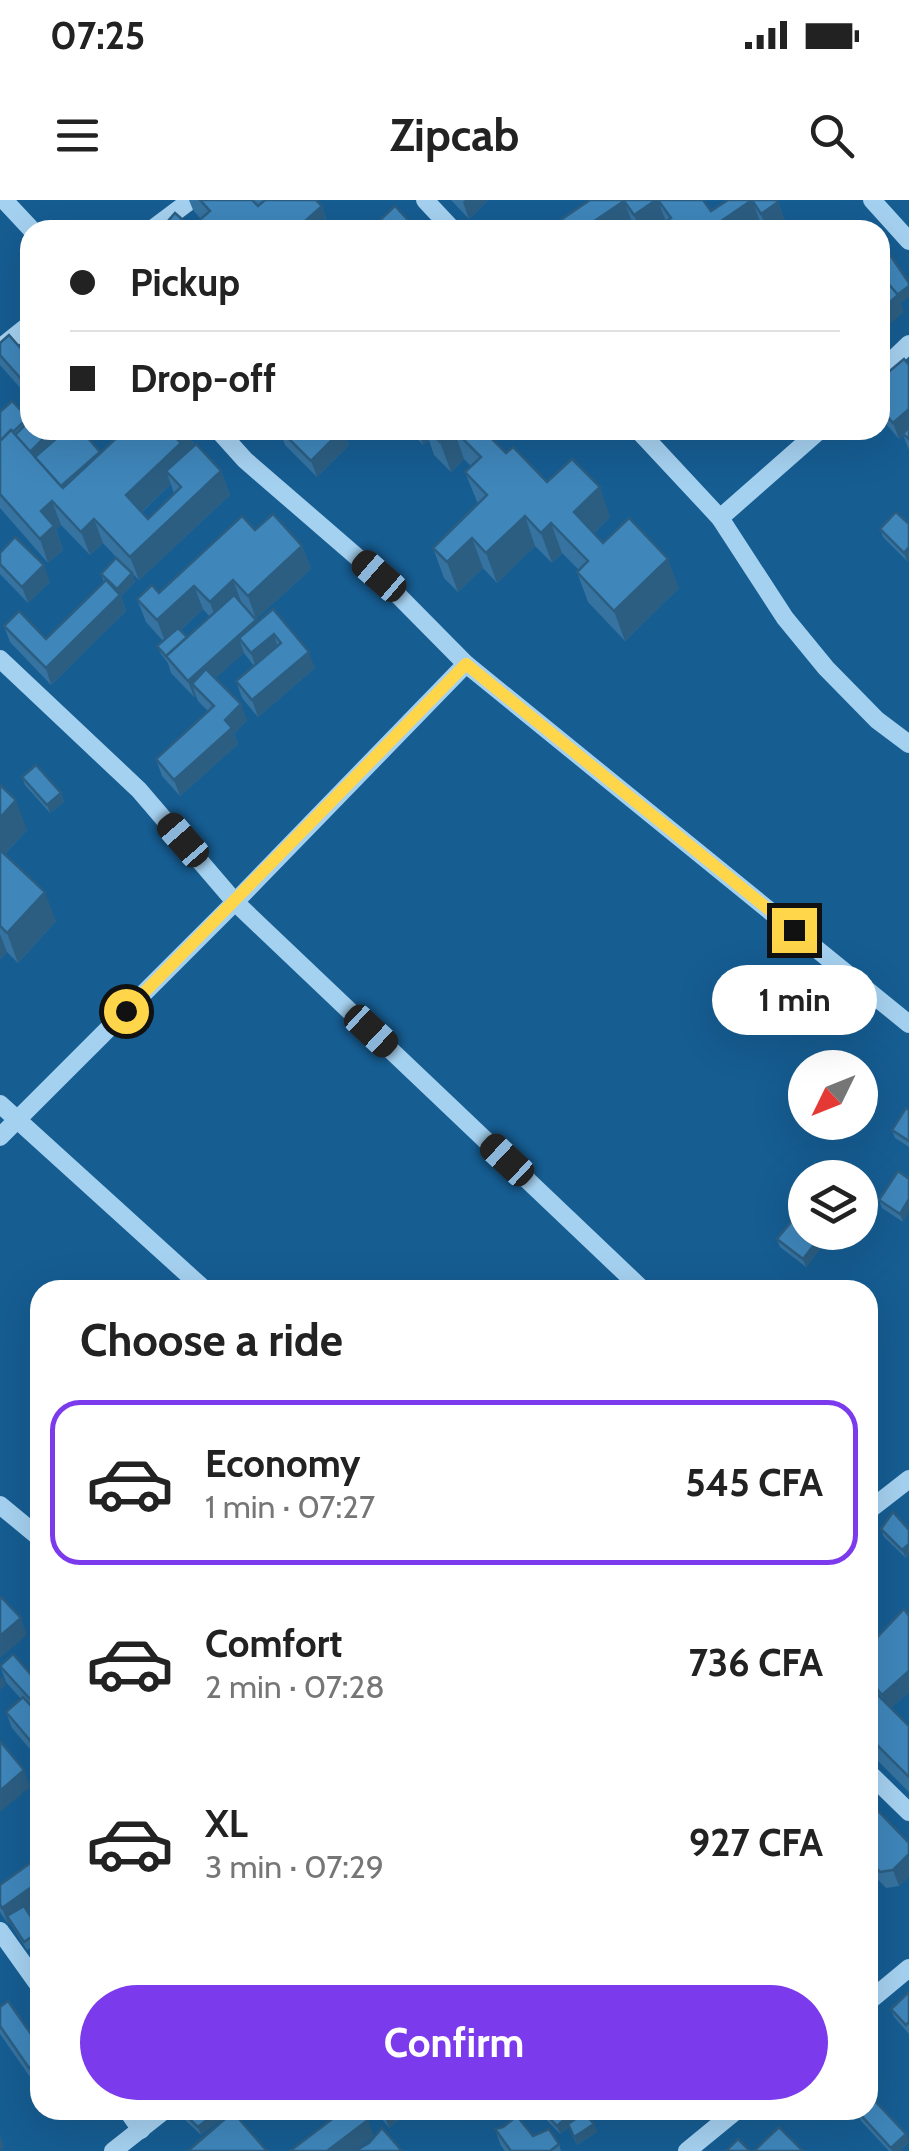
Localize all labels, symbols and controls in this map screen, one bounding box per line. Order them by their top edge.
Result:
text: 07:25 [50,12,145,59]
icon: menu [50,108,105,163]
text: Zipcab [390,108,519,162]
icon: search [804,108,859,163]
text: Pickup [130,259,240,306]
text: Drop-off [130,355,276,402]
car [347,545,411,607]
car [152,808,214,872]
route end [772,908,817,953]
callout: 1 min [712,965,876,1035]
text: 1 min [758,980,831,1019]
route start [104,989,149,1034]
car [339,1000,403,1062]
north arrow [788,1050,878,1140]
map controls [788,1050,878,1250]
car [475,1129,539,1191]
button: layers [788,1160,878,1250]
text: Choose a ride [80,1313,343,1367]
icon: car [85,1438,175,1528]
text: Economy [205,1440,360,1487]
text: 545 CFA [685,1459,823,1506]
text: 1 min · 07:27 [205,1487,375,1526]
icon: car [85,1618,175,1708]
text: Comfort [205,1620,342,1667]
text: 736 CFA [688,1639,823,1686]
text: 2 min · 07:28 [205,1667,385,1706]
icon: car [85,1798,175,1888]
text: XL [205,1800,248,1847]
text: 927 CFA [689,1819,823,1866]
text: 3 min · 07:29 [205,1847,384,1886]
button: Confirm [80,1985,828,2100]

